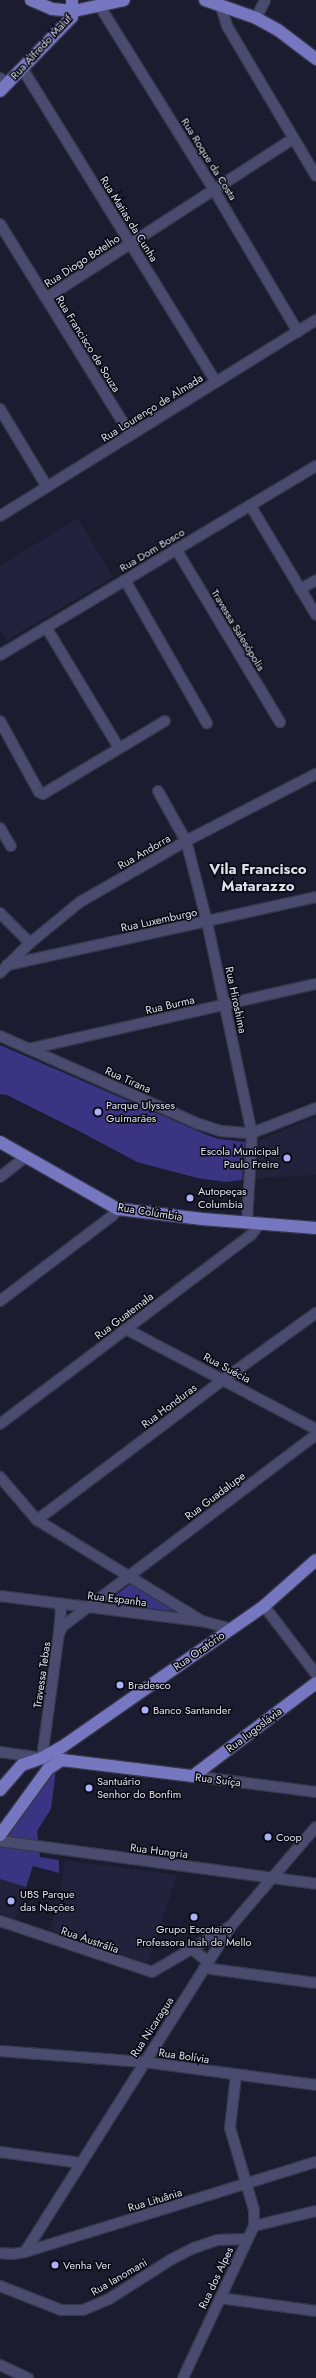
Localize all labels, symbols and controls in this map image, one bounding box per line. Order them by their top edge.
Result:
street label: Rua Alfredo Maluf [8,12,74,82]
street label: Rua Roque da Costa [178,115,240,203]
street label: Rua Matias da Cunha [97,174,161,264]
street label: Rua Diogo Botelho [42,232,122,290]
street label: Rua Francisco de Souza [53,293,123,395]
street label: Rua Lourenço de Almada [99,371,205,445]
street label: Rua Dom Bosco [117,525,187,575]
street label: Travessa Salesópolis [208,587,268,673]
street label: Rua Andorra [115,832,173,872]
district label: Vila Francisco Matarazzo [209,860,307,895]
street label: Rua Luxemburgo [120,905,198,935]
street label: Rua Hiroshima [222,965,250,1035]
street label: Rua Burma [144,993,196,1017]
street label: Rua Tirana [103,1064,153,1096]
place label: Parque Ulysses Guimarães [106,1099,175,1125]
marker: Parque Ulysses Guimarães [93,1107,103,1117]
place label: Escola Municipal Paulo Freire [201,1145,279,1171]
marker: Escola Municipal Paulo Freire [282,1153,292,1163]
place label: Autopeças Columbia [198,1185,246,1211]
marker: Autopeças Columbia [185,1193,195,1203]
street label: Rua Colúmbia [117,1200,183,1224]
street label: Rua Guatemala [92,1290,156,1342]
street label: Rua Suécia [201,1350,253,1386]
street label: Rua Honduras [139,1381,199,1431]
street label: Rua Guadalupe [182,1469,248,1523]
street label: Rua Espanha [87,1589,147,1609]
street label: Rua Oratório [171,1629,227,1673]
street label: Travessa Tebas [31,1641,53,1709]
place label: Bradesco [128,1678,171,1692]
marker: Bradesco [115,1680,125,1690]
place label: Banco Santander [153,1703,231,1717]
marker: Banco Santander [140,1705,150,1715]
street label: Rua Iugoslávia [223,1705,285,1755]
street label: Rua Suíça [194,1771,242,1789]
place label: Santuário Senhor do Bonfim [97,1775,181,1801]
marker: Santuário Senhor do Bonfim [84,1783,94,1793]
place label: Coop [276,1830,302,1844]
marker: Coop [263,1832,273,1842]
street label: Rua Hungria [129,1841,189,1861]
place label: UBS Parque das Nações [20,1888,75,1914]
marker: UBS Parque das Nações [5,1895,17,1907]
marker: Grupo Escoteiro Professora Inah de Mello [189,1912,199,1922]
place label: Grupo Escoteiro Professora Inah de Mello [136,1923,252,1949]
street label: Rua Austrália [59,1924,121,1956]
street label: Rua Nicaragua [128,1995,176,2059]
street label: Rua Bolívia [158,2046,210,2066]
street label: Rua Lituânia [126,2186,184,2214]
street label: Rua dos Alpes [196,2245,236,2311]
street label: Rua Ianomani [89,2256,149,2298]
place label: Venha Ver [63,2258,111,2272]
marker: Venha Ver [50,2260,60,2270]

